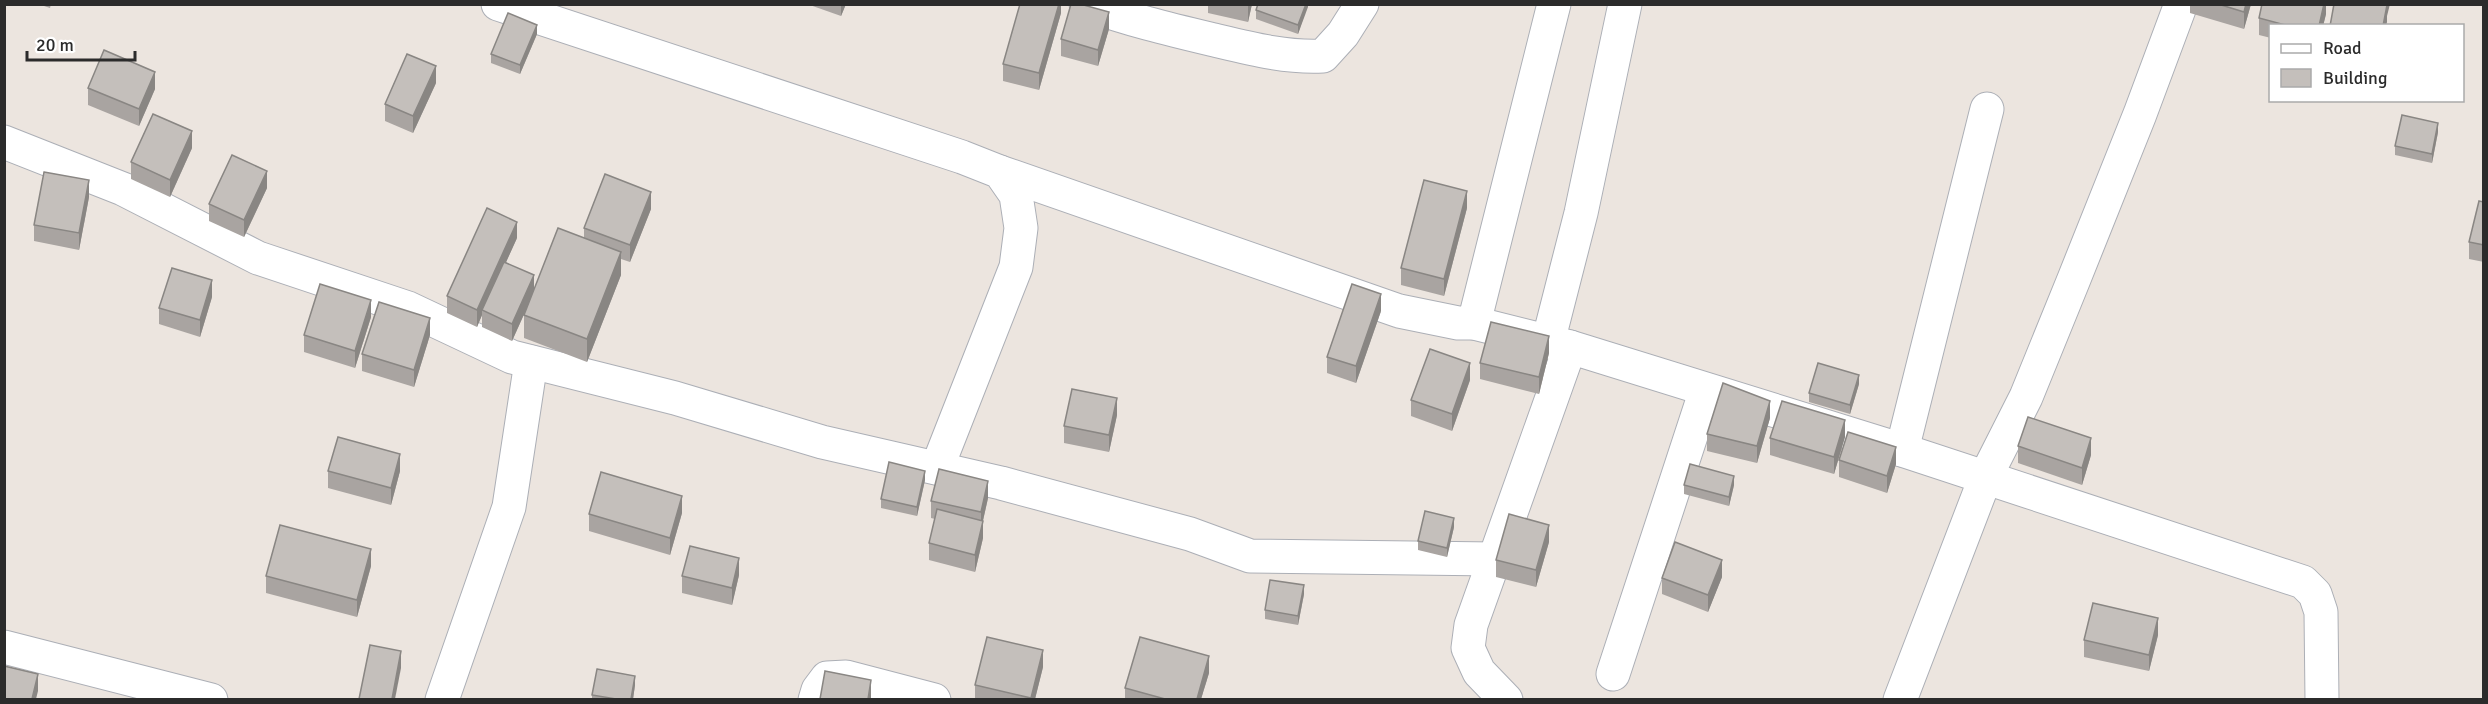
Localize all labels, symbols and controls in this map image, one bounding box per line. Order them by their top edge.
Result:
scale bar [27,24,135,62]
legend [2269,24,2464,102]
text: 20 m [36,34,74,56]
text: Road [2323,37,2362,59]
text: Building [2323,67,2387,89]

